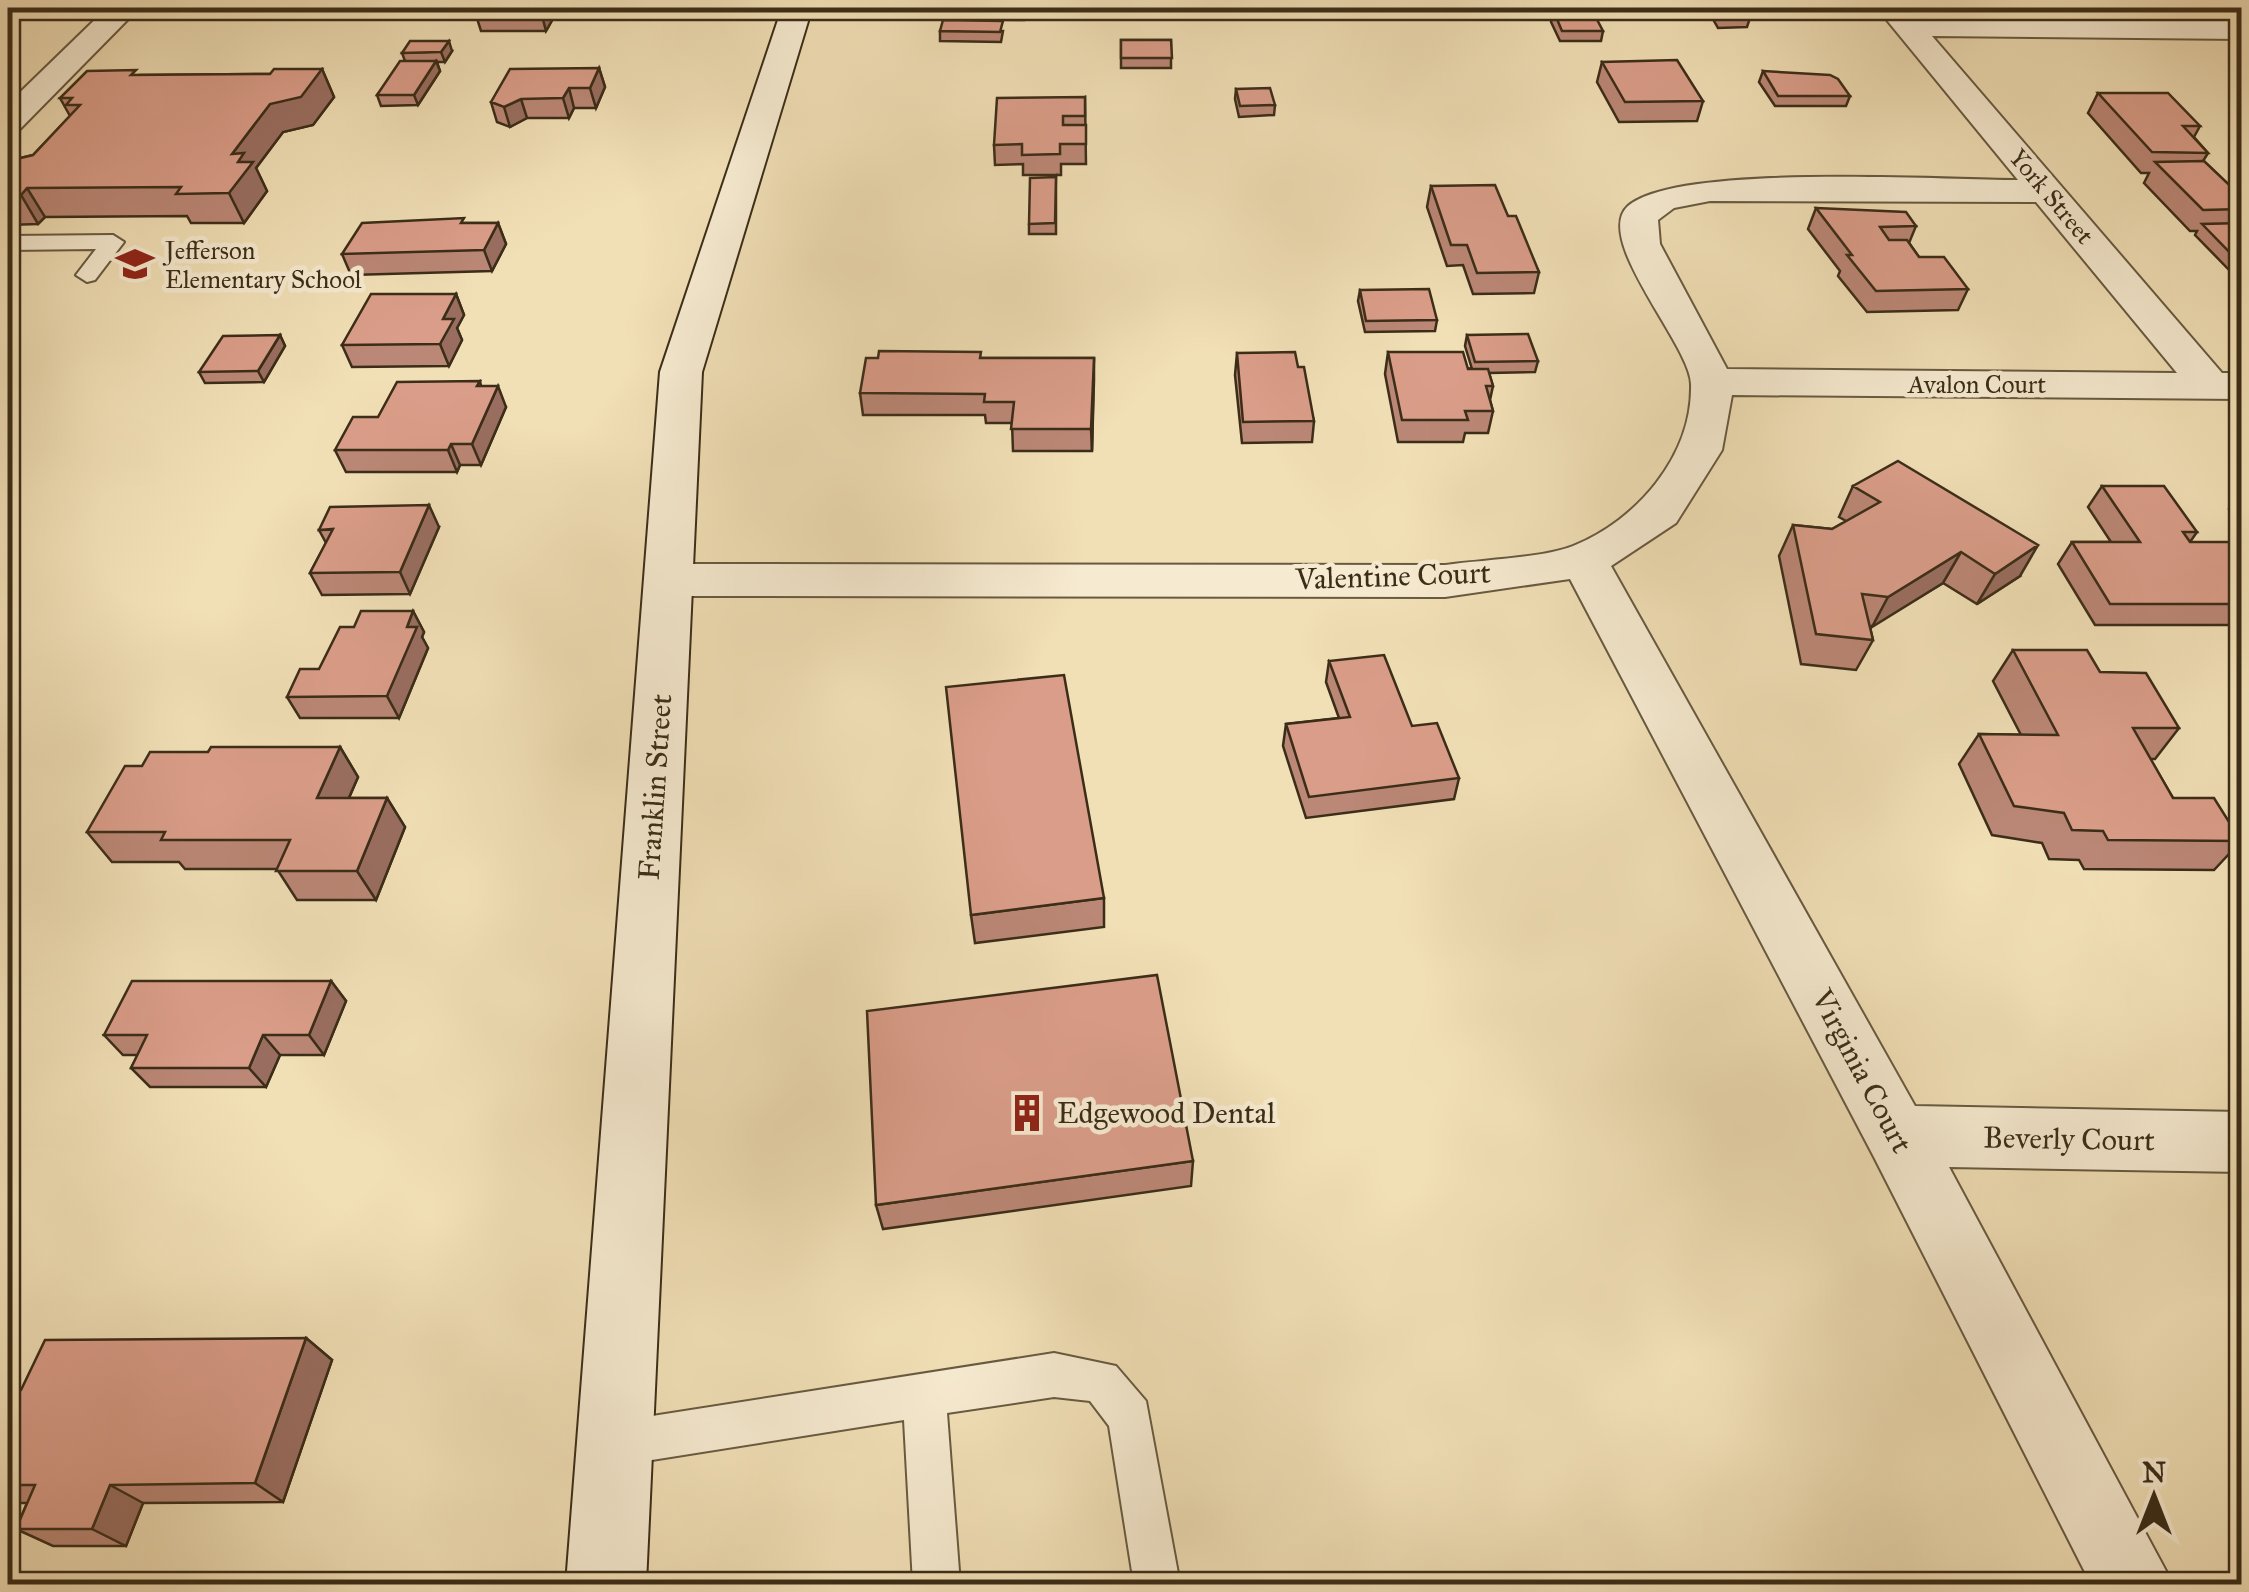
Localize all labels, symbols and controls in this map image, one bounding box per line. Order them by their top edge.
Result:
street label: York Street [2003,142,2101,250]
place label: Jefferson Elementary School [162,235,362,295]
school or university icon: Jefferson Elementary School [114,243,156,285]
street label: Avalon Court [1907,369,2046,400]
street label: Valentine Court [1294,555,1492,597]
street label: Franklin Street [631,692,679,881]
street label: Virginia Court [1803,982,1920,1159]
building icon: Edgewood Dental [1006,1092,1048,1134]
place label: Edgewood Dental [1057,1095,1276,1131]
street label: Beverly Court [1983,1120,2155,1159]
north arrow [2104,1447,2204,1547]
text: N [2142,1455,2166,1490]

